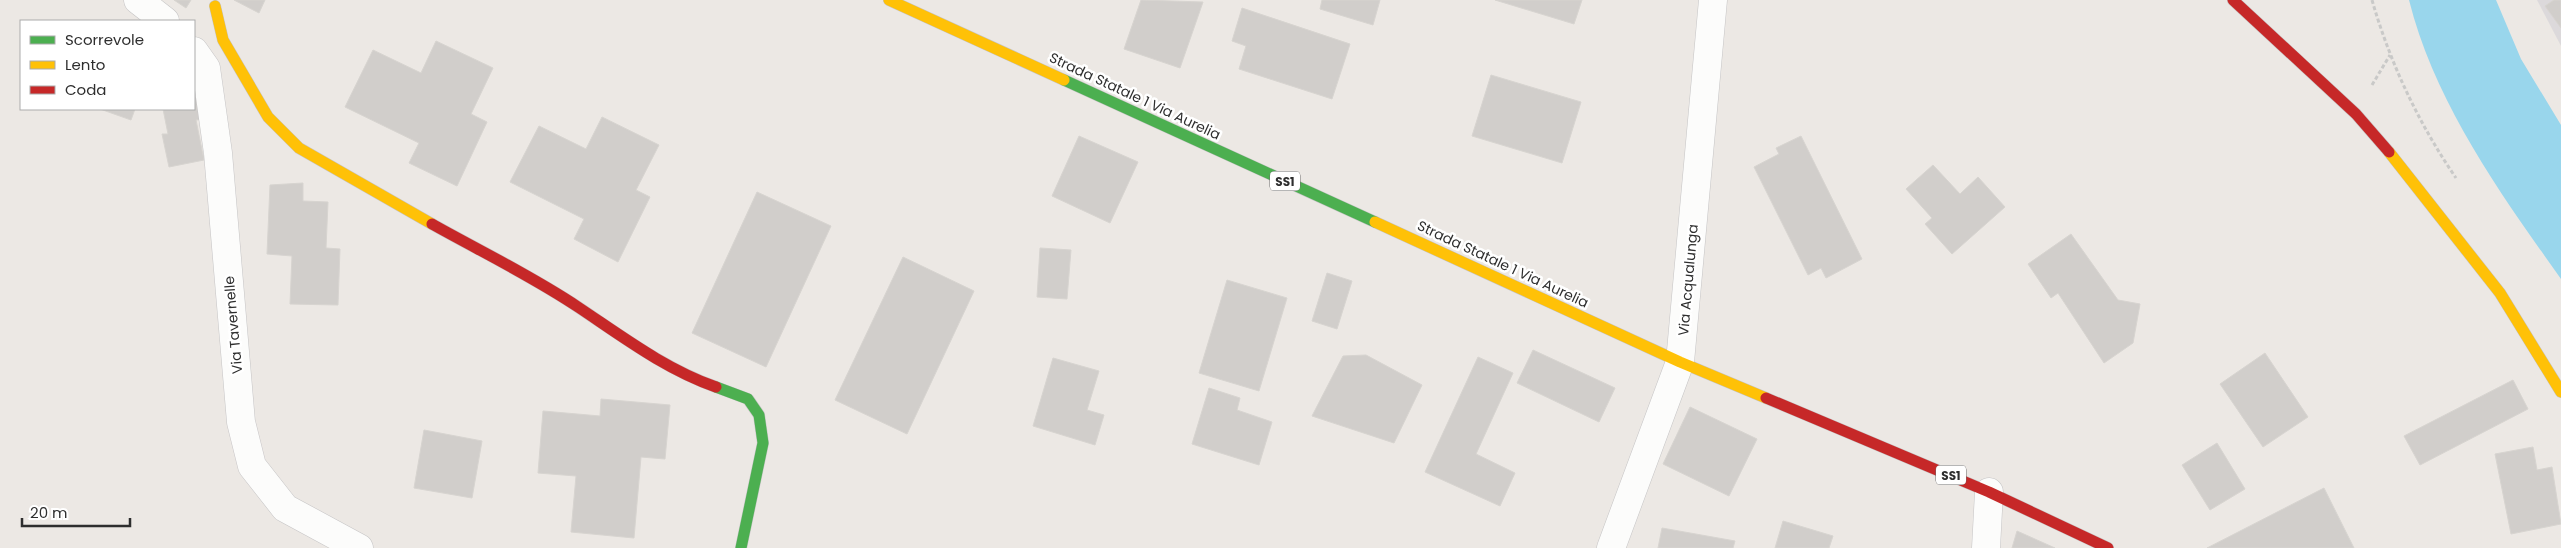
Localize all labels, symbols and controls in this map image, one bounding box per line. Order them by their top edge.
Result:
legend [20,20,195,110]
text: Scorrevole [65,29,144,50]
street label: Strada Statale 1 Via Aurelia [1046,47,1224,145]
text: Lento [65,54,105,75]
text: Coda [65,79,106,100]
road number: SS1 [1270,172,1300,190]
street label: Strada Statale 1 Via Aurelia [1414,215,1592,313]
street label: Via Acqualunga [1673,223,1703,337]
street label: Via Tavernelle [219,275,247,375]
road number: SS1 [1936,466,1966,484]
scale bar [22,496,130,528]
text: 20 m [30,502,68,523]

